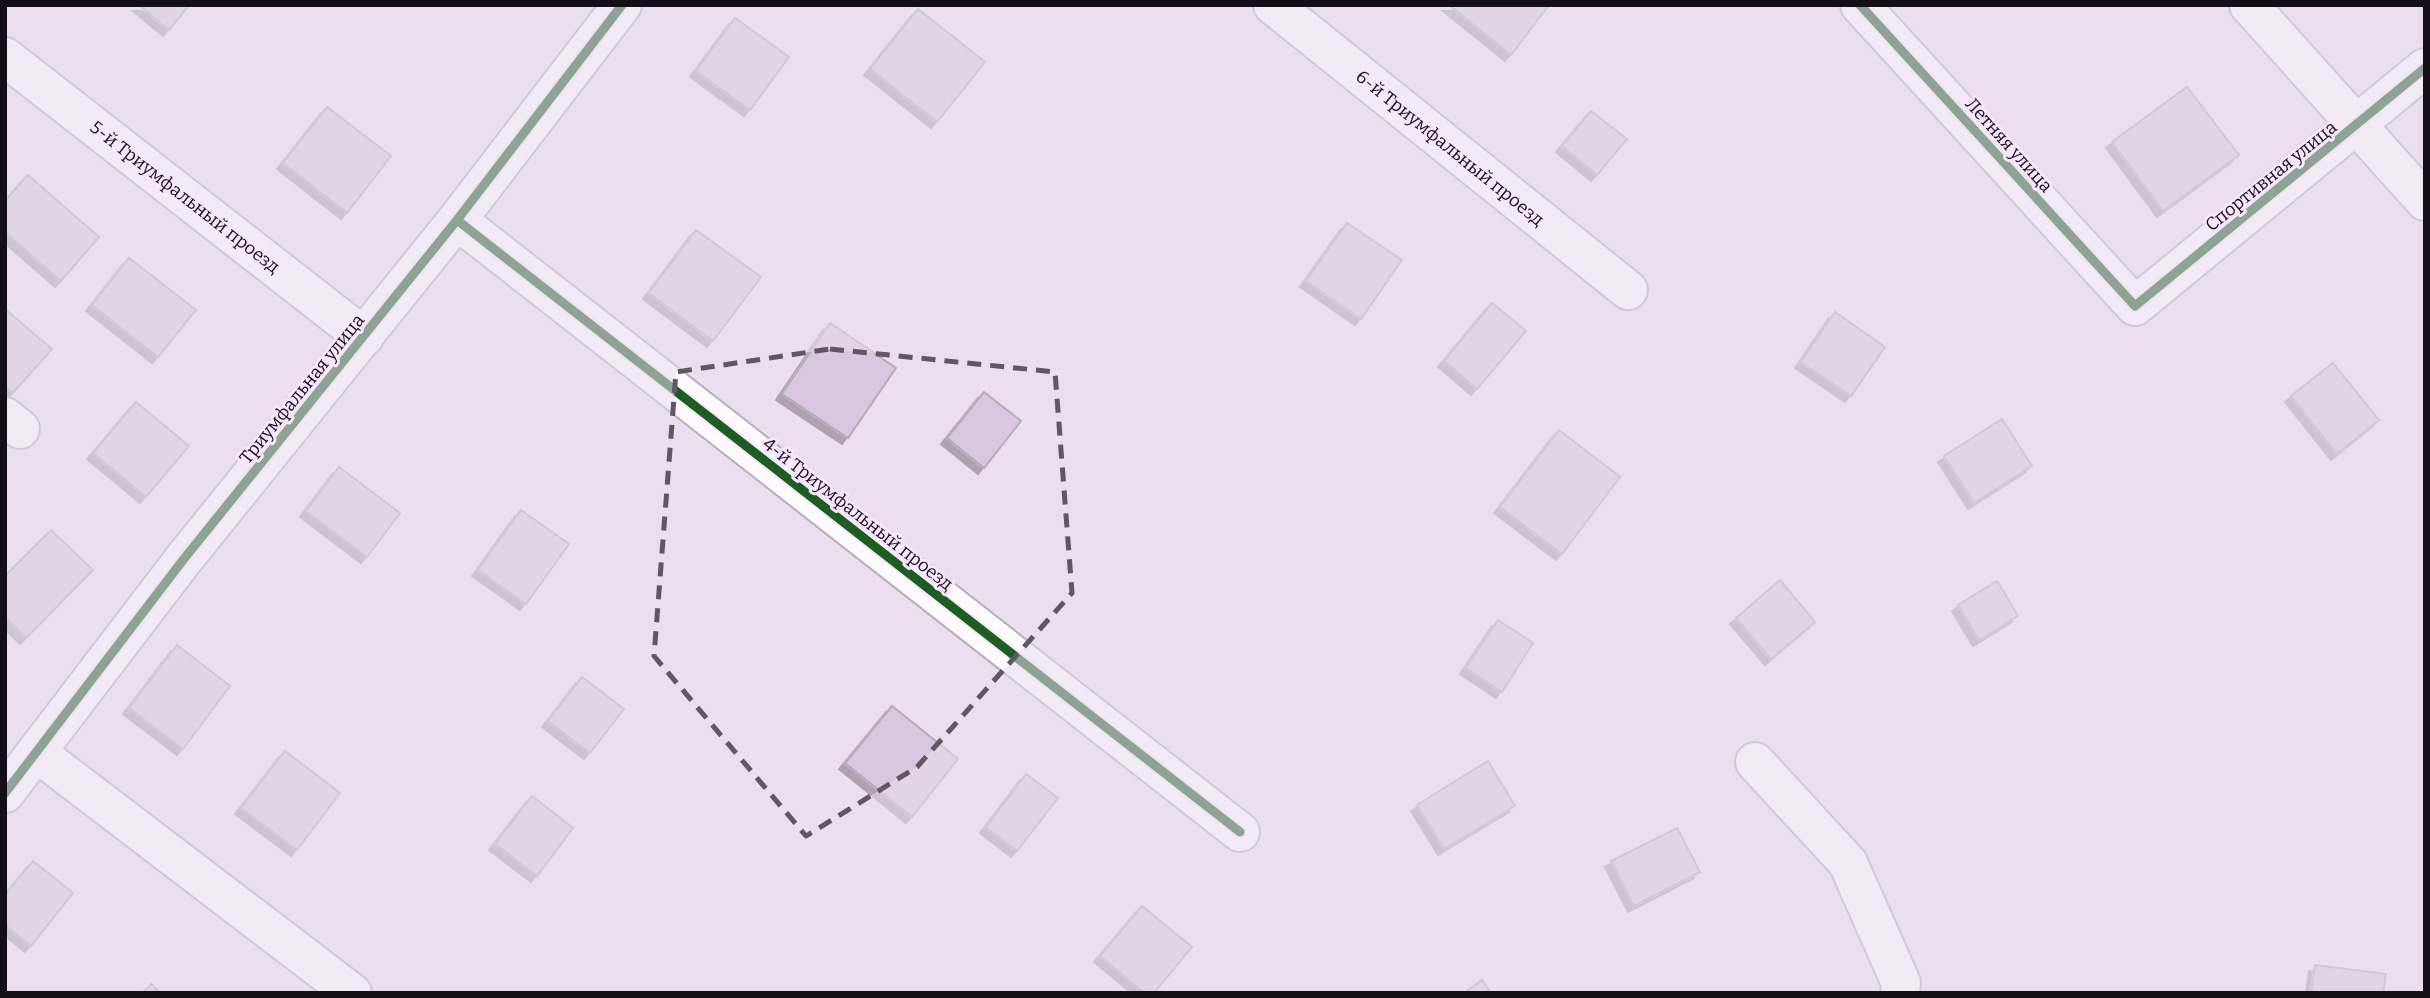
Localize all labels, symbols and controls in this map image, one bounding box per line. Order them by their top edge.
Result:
street label: 6-й Триумфальный проезд [1351,65,1549,231]
street label: Летняя улица [1961,93,2057,197]
street label: 5-й Триумфальный проезд [86,116,284,278]
street label: Спортивная улица [2201,116,2341,236]
street label: Триумфальная улица [235,310,369,468]
street label: 4-й Триумфальный проезд [758,433,958,595]

